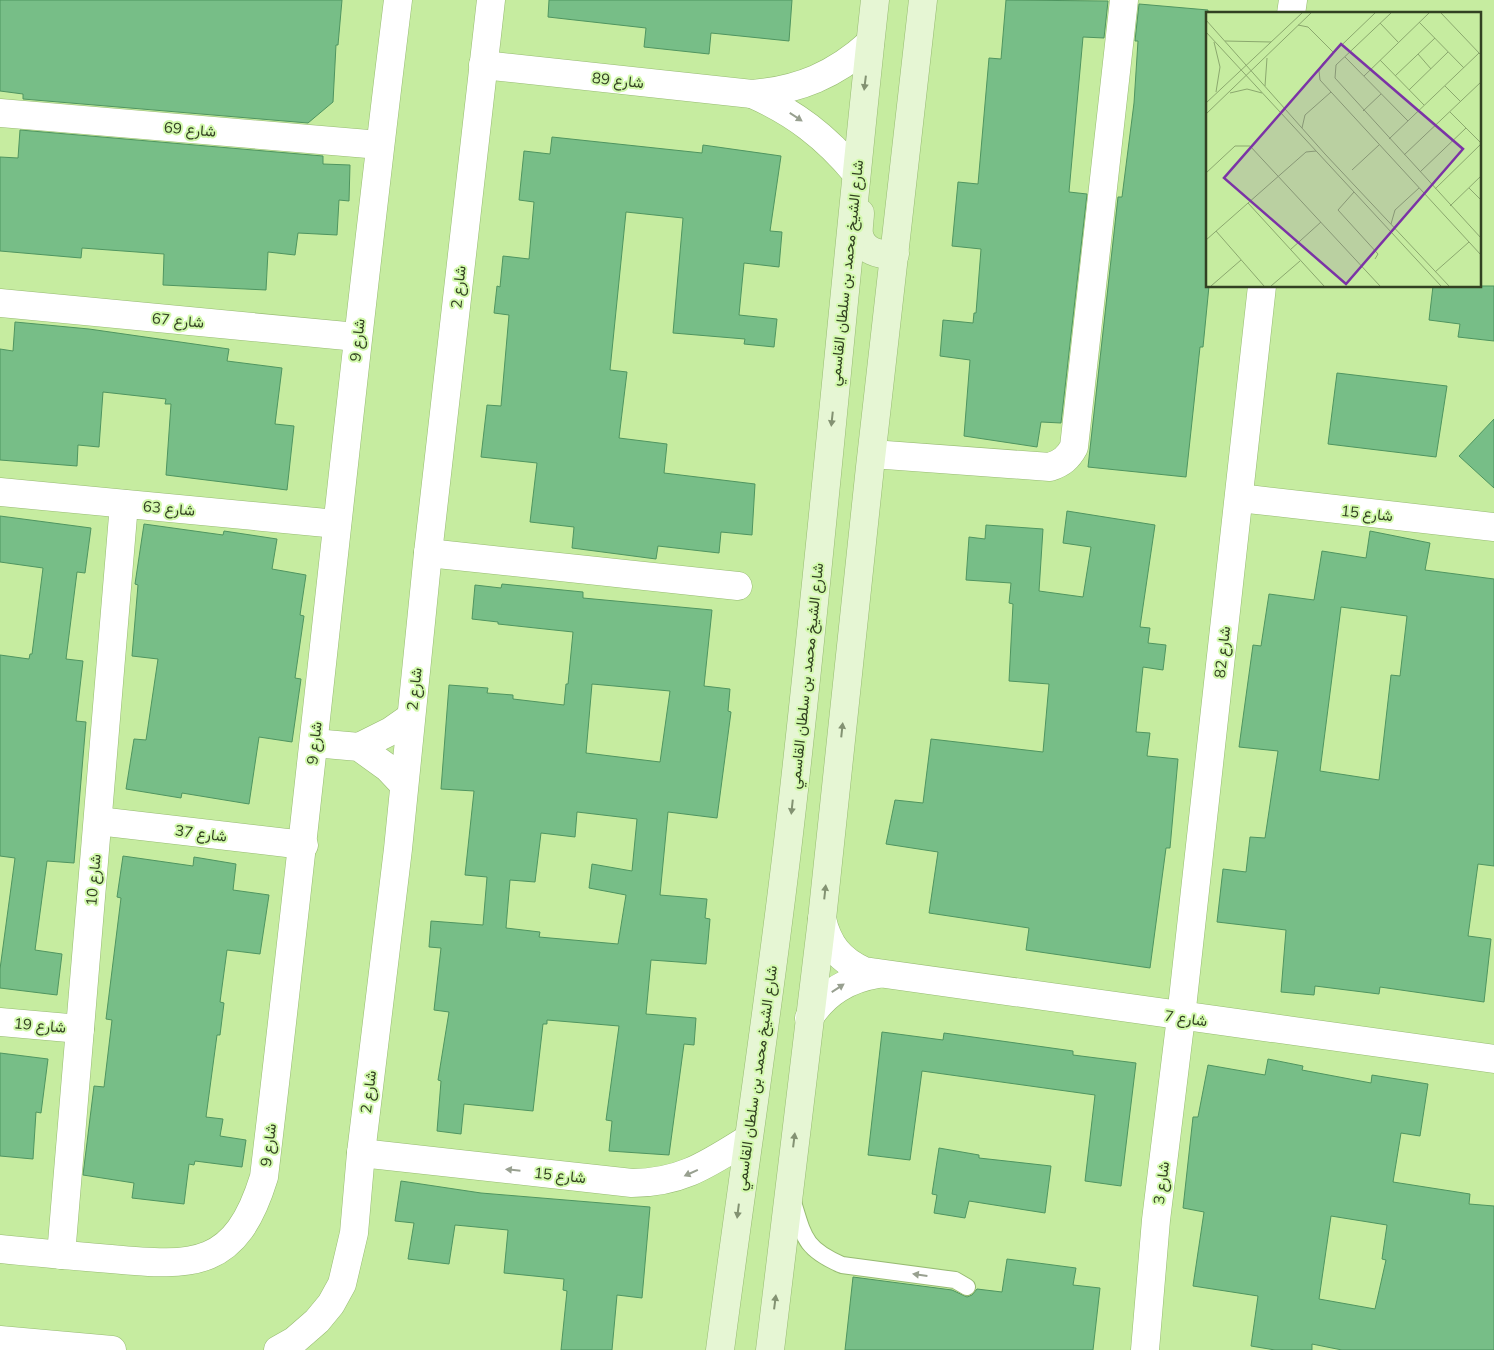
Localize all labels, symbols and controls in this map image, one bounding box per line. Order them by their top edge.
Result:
inset map [1206,12,1482,288]
street label: شارع 89 [591,68,645,94]
one-way arrow [861,75,869,91]
one-way arrow [789,112,802,121]
street label: شارع 69 [163,117,217,143]
street label: شارع الشيخ محمد بن سلطان القاسمي [825,159,871,387]
street label: شارع 2 [446,264,472,310]
street label: شارع 67 [151,308,205,334]
street label: شارع 9 [345,317,371,363]
one-way arrow [828,411,836,427]
street label: شارع 63 [142,496,196,522]
street label: شارع 15 [1340,501,1394,527]
street label: شارع الشيخ محمد بن سلطان القاسمي [785,562,831,790]
street label: شارع 82 [1210,625,1236,679]
street label: شارع 2 [402,666,428,712]
street label: شارع 9 [302,720,328,766]
one-way arrow [838,722,846,738]
one-way arrow [788,799,796,815]
street label: شارع 37 [174,820,228,848]
street label: شارع 10 [81,853,107,907]
one-way arrow [821,884,829,900]
street label: شارع الشيخ محمد بن سلطان القاسمي [731,964,785,1192]
one-way arrow [832,983,845,992]
street label: شارع 7 [1163,1006,1209,1032]
street label: شارع 19 [13,1013,67,1039]
street label: شارع 2 [356,1069,382,1115]
street label: شارع 9 [256,1122,282,1168]
one-way arrow [790,1132,798,1148]
street label: شارع 3 [1149,1160,1175,1206]
street label: شارع 15 [533,1163,587,1189]
one-way arrow [505,1166,521,1174]
one-way arrow [684,1169,698,1177]
one-way arrow [734,1203,742,1219]
one-way arrow [912,1271,928,1279]
one-way arrow [771,1293,779,1309]

